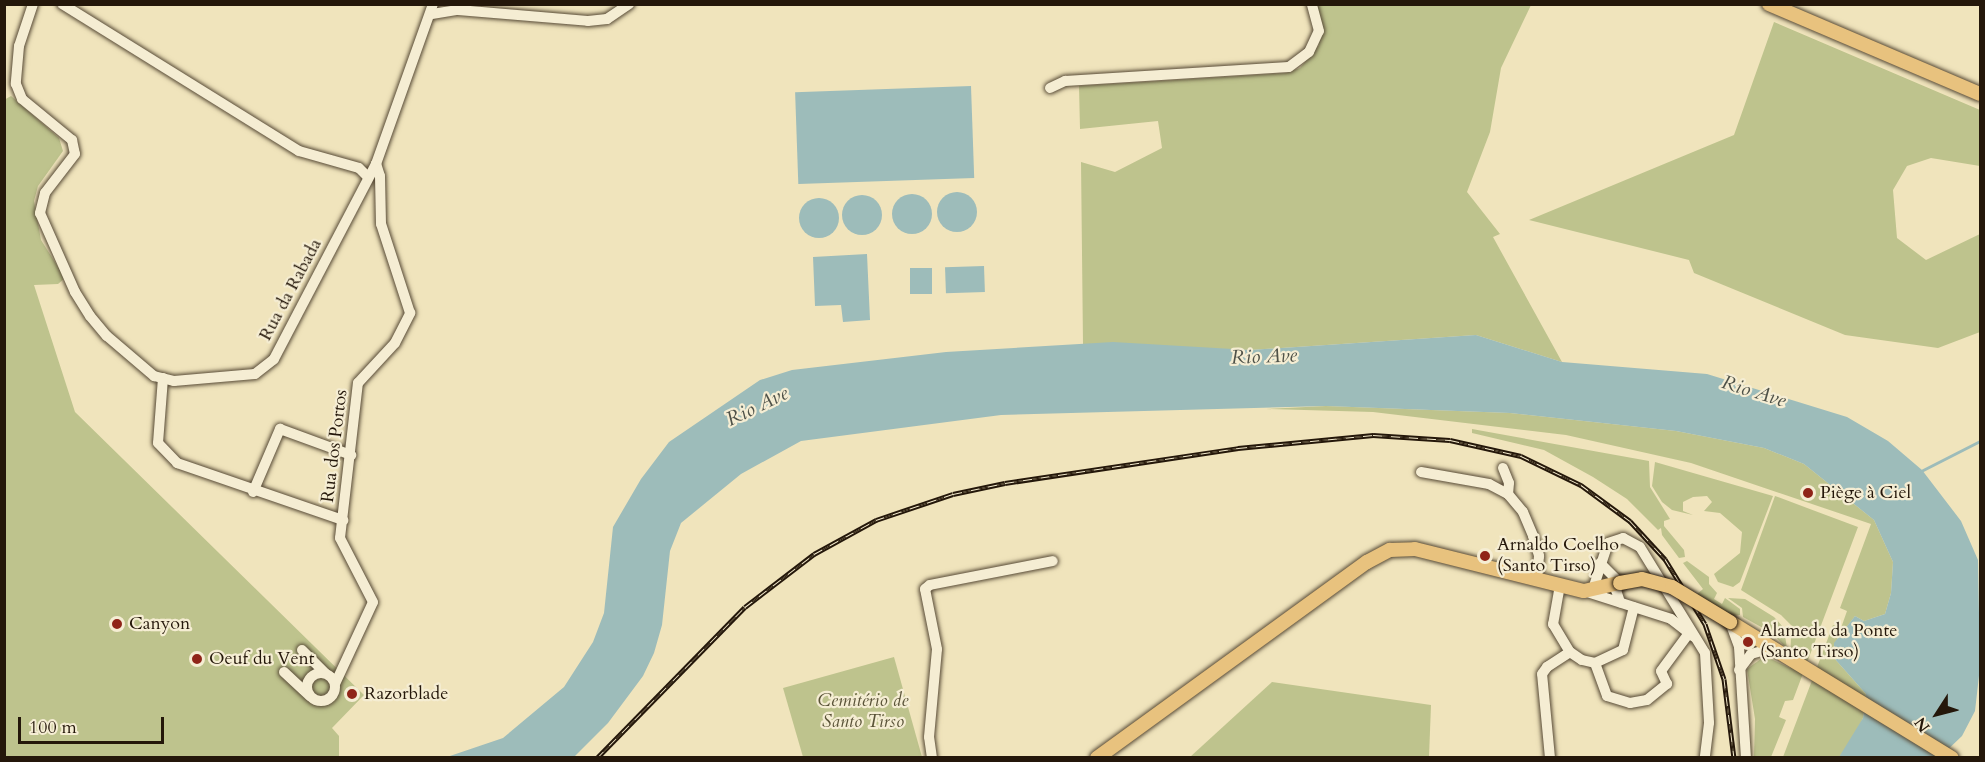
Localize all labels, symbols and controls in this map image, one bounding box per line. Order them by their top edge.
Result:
street label: Rua da Rabada [255,235,327,345]
water label: Rio Ave [1231,343,1297,369]
water label: Rio Ave [1719,370,1789,412]
water label: Rio Ave [722,381,792,431]
street label: Rua dos Portos [317,388,353,504]
place label: Piège à Ciel [1820,482,1911,504]
marker: Piège à Ciel [1801,486,1815,500]
place label: Arnaldo Coelho (Santo Tirso) [1497,535,1619,578]
marker: Arnaldo Coelho (Santo Tirso) [1478,549,1492,563]
place label: Canyon [129,613,190,635]
marker: Canyon [110,617,124,631]
place label: Alameda da Ponte (Santo Tirso) [1760,621,1897,664]
marker: Alameda da Ponte (Santo Tirso) [1741,635,1755,649]
place label: Oeuf du Vent [209,648,315,670]
marker: Oeuf du Vent [190,652,204,666]
place label: Razorblade [364,683,448,705]
north arrow [1907,684,1967,744]
marker: Razorblade [345,687,359,701]
park label: Cemitério de Santo Tirso [818,691,908,734]
scale bar [21,705,166,743]
text: N [1909,713,1935,737]
text: 100 m [29,715,77,740]

